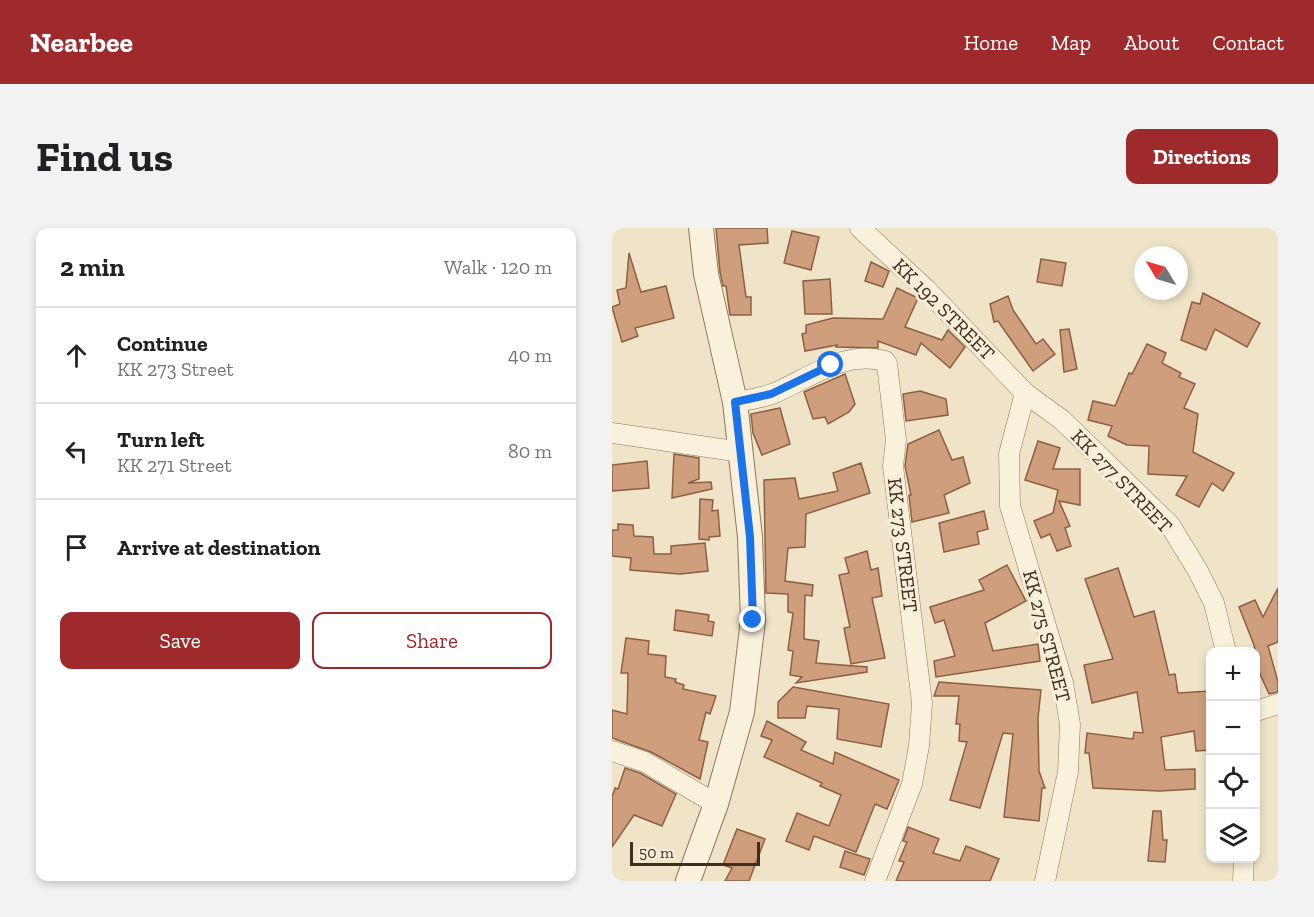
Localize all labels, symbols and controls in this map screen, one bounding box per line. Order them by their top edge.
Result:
text: Nearbee [30,26,133,59]
text: Home [964,30,1018,55]
text: Map [1051,30,1091,55]
text: About [1124,30,1179,55]
text: Contact [1212,30,1284,55]
button: Directions [1126,129,1278,184]
text: Find us [36,131,173,182]
north arrow [1134,246,1188,300]
text: 2 min [60,251,125,283]
street label: KK 192 STREET [888,253,1000,365]
text: Walk · 120 m [444,255,552,279]
text: Continue [117,330,208,357]
icon: ahead [60,339,93,372]
text: 40 m [508,343,552,367]
route start [817,351,843,377]
text: KK 273 Street [117,357,234,381]
street label: KK 277 STREET [1066,424,1178,538]
text: Turn left [117,426,204,453]
icon: left [60,435,93,468]
text: 80 m [508,439,552,463]
text: KK 271 Street [117,453,232,477]
street label: KK 273 STREET [883,476,923,614]
icon: arrive [60,531,93,564]
text: Arrive at destination [117,534,320,561]
street label: KK 275 STREET [1018,567,1076,705]
route end [739,606,765,632]
button: Save [60,612,300,669]
button: Share [312,612,552,669]
map controls [1206,647,1260,863]
button: + [1206,647,1260,701]
button: − [1206,701,1260,755]
button: locate [1206,755,1260,809]
button: layers [1206,809,1260,863]
scale bar [630,839,760,866]
text: 50 m [639,843,674,862]

